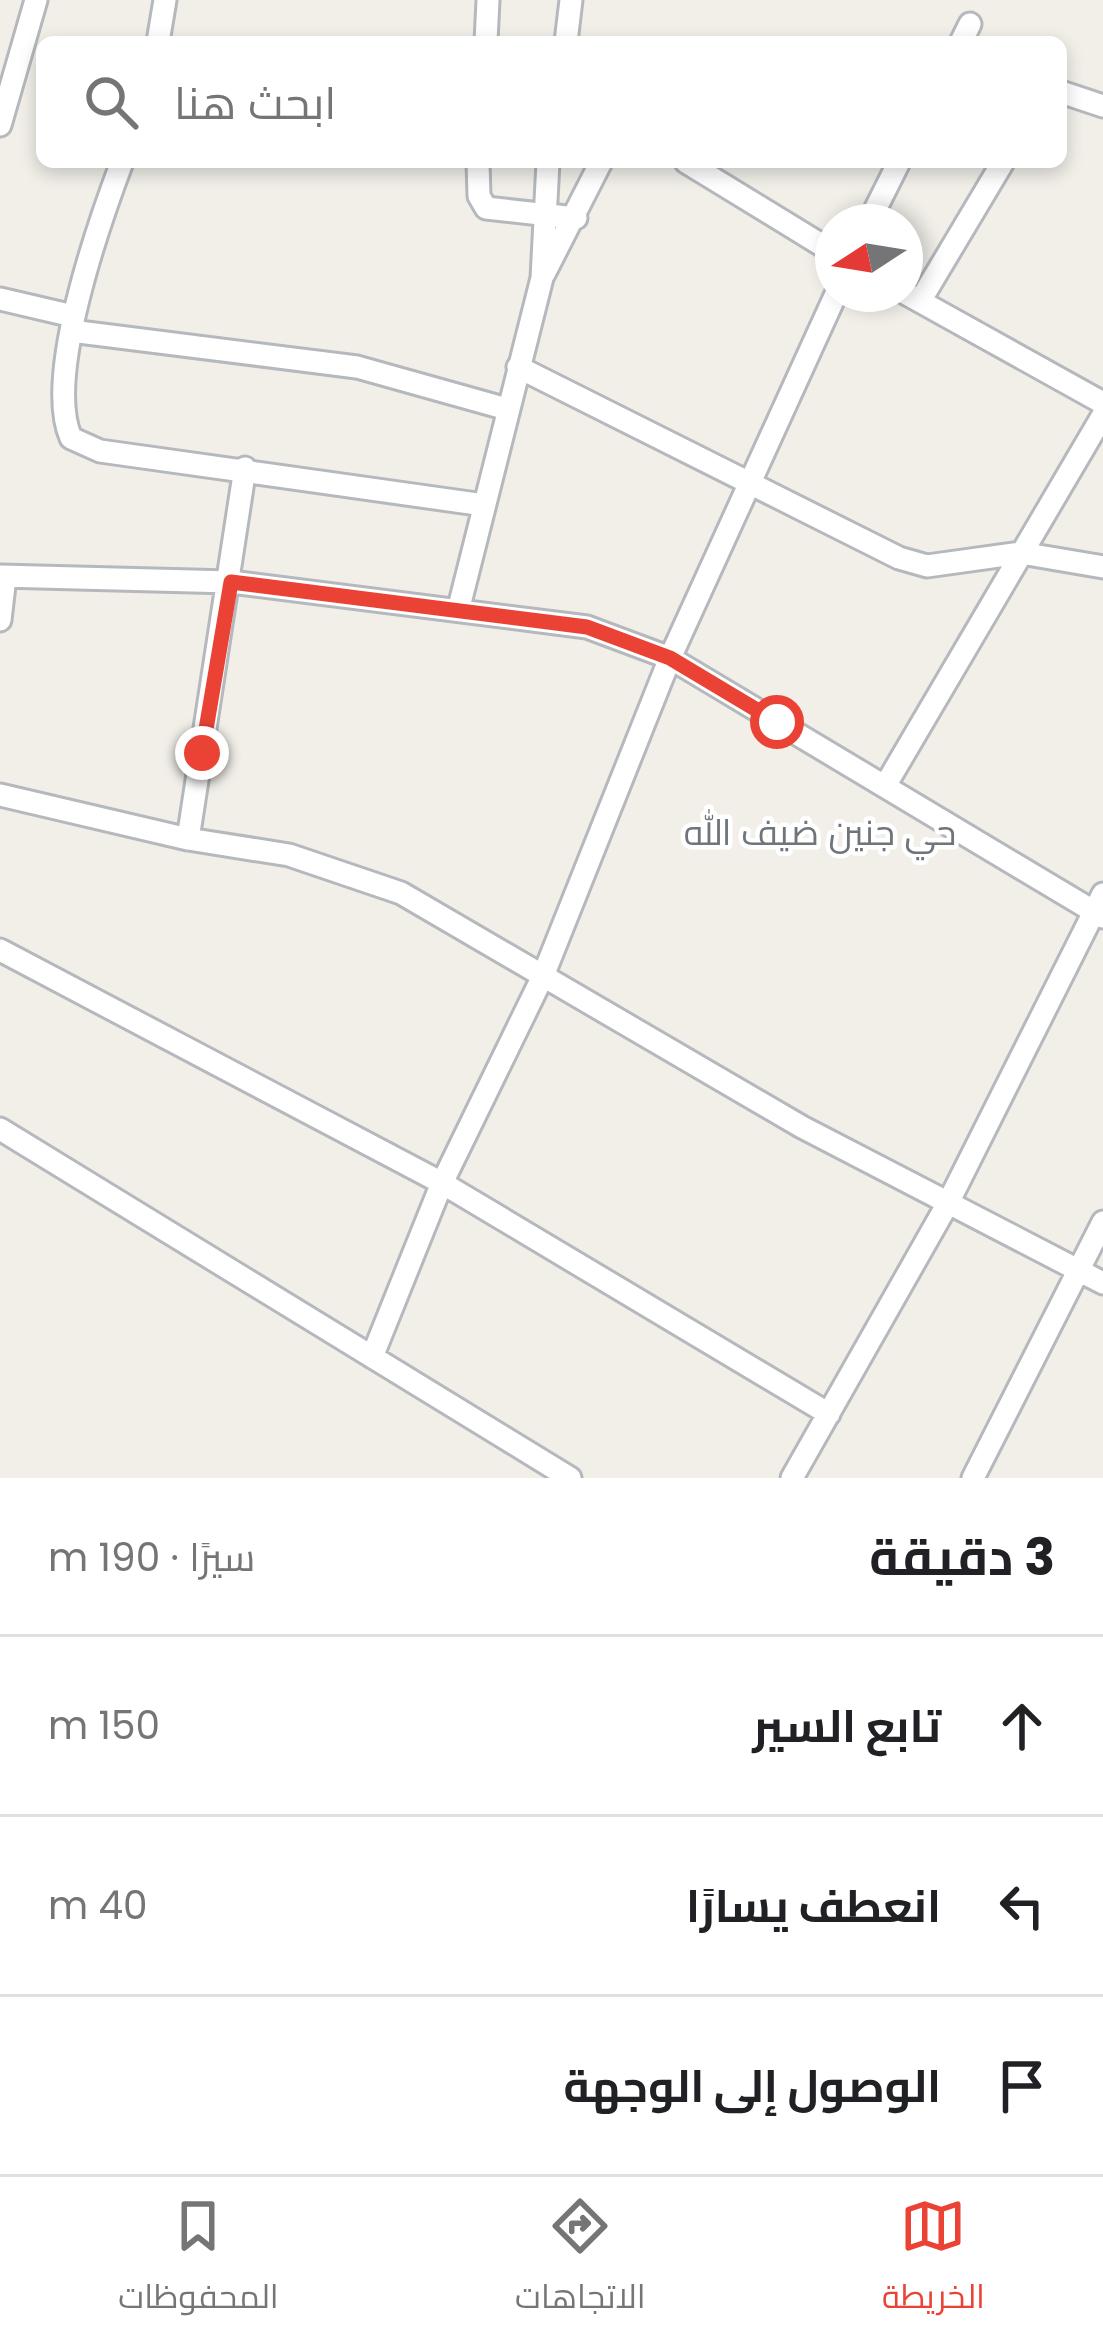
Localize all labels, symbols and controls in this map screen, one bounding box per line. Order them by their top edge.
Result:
search box [36,36,1067,168]
icon: search [78,69,144,135]
text: ابحث هنا [174,72,336,135]
north arrow [815,204,923,312]
route start [750,695,804,749]
route end [175,726,229,780]
district label: حي جنين ضيف الله [684,807,956,861]
text: 3 دقيقة [869,1521,1055,1593]
text: سيرًا · 190 m [48,1530,255,1585]
icon: ahead [989,1693,1055,1759]
text: تابع السير [753,1695,941,1758]
text: 150 m [48,1698,160,1753]
icon: left [989,1873,1055,1939]
text: انعطف يسارًا [686,1875,941,1938]
text: 40 m [48,1878,148,1933]
icon: arrive [989,2053,1055,2119]
text: الوصول إلى الوجهة [563,2055,941,2118]
tab: المحفوظات [118,2193,279,2327]
tab: الاتجاهات [515,2193,646,2327]
tab: الخريطة [882,2193,985,2327]

